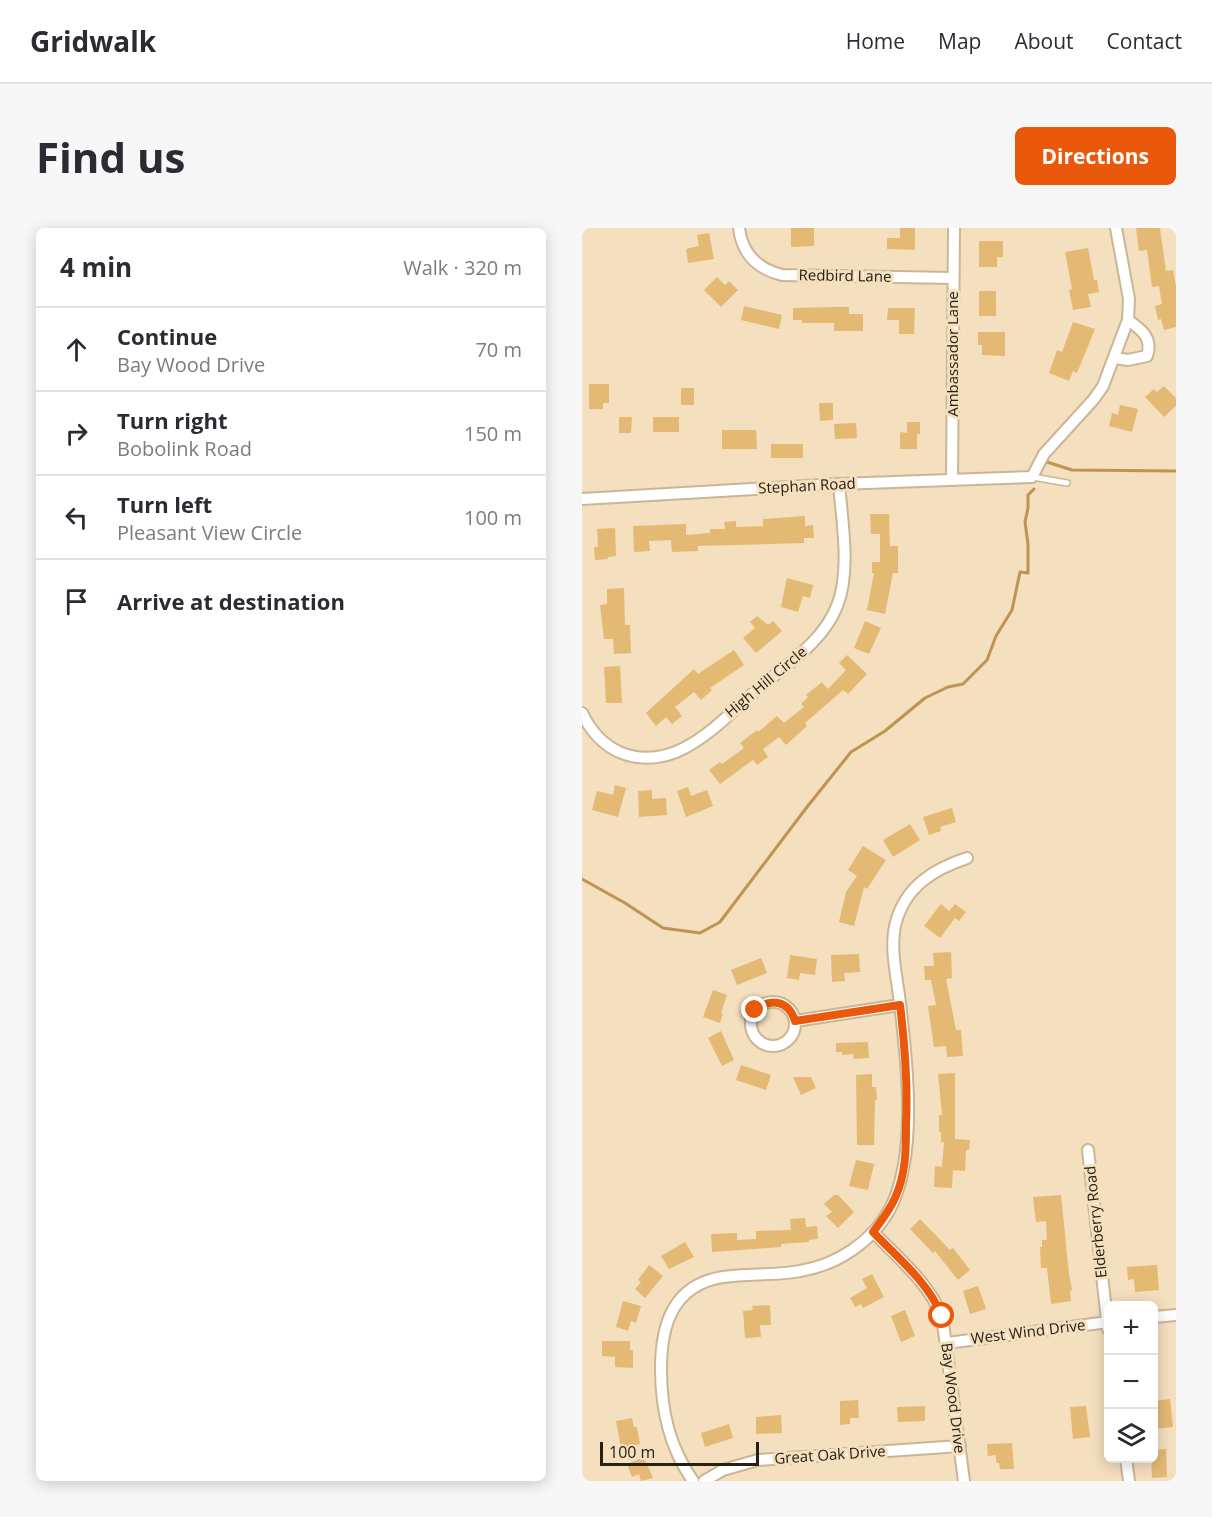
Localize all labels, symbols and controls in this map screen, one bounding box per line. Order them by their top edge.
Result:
text: Gridwalk [30,22,156,60]
text: Home [846,27,905,55]
text: Map [938,27,981,55]
text: About [1014,27,1074,55]
text: Contact [1107,27,1182,55]
button: Directions [1015,127,1176,185]
text: Find us [36,128,185,185]
text: 4 min [60,249,132,285]
text: Walk · 320 m [403,254,522,281]
street label: Redbird Lane [798,264,892,286]
street label: Ambassador Lane [942,291,962,417]
text: Continue [117,321,217,351]
icon: ahead [60,333,93,366]
text: 70 m [475,336,522,363]
text: Bay Wood Drive [117,351,265,378]
text: Turn right [117,405,228,435]
icon: right [60,417,93,450]
text: 150 m [464,420,522,447]
text: Bobolink Road [117,435,252,462]
street label: Stephan Road [758,472,856,498]
text: Turn left [117,489,212,519]
icon: left [60,501,93,534]
text: 100 m [464,504,522,531]
text: Pleasant View Circle [117,519,302,546]
icon: arrive [60,585,93,618]
text: Arrive at destination [117,586,345,616]
street label: High Hill Circle [720,641,811,721]
route end [741,996,767,1022]
street label: Elderberry Road [1079,1165,1111,1279]
map controls [1104,1301,1158,1463]
button: + [1104,1301,1158,1355]
route start [928,1302,954,1328]
street label: West Wind Drive [969,1314,1086,1348]
street label: Bay Wood Drive [937,1342,971,1454]
button: − [1104,1355,1158,1409]
button: layers [1104,1409,1158,1463]
scale bar [600,1439,759,1466]
street label: Great Oak Drive [774,1440,886,1468]
text: 100 m [609,1441,655,1463]

